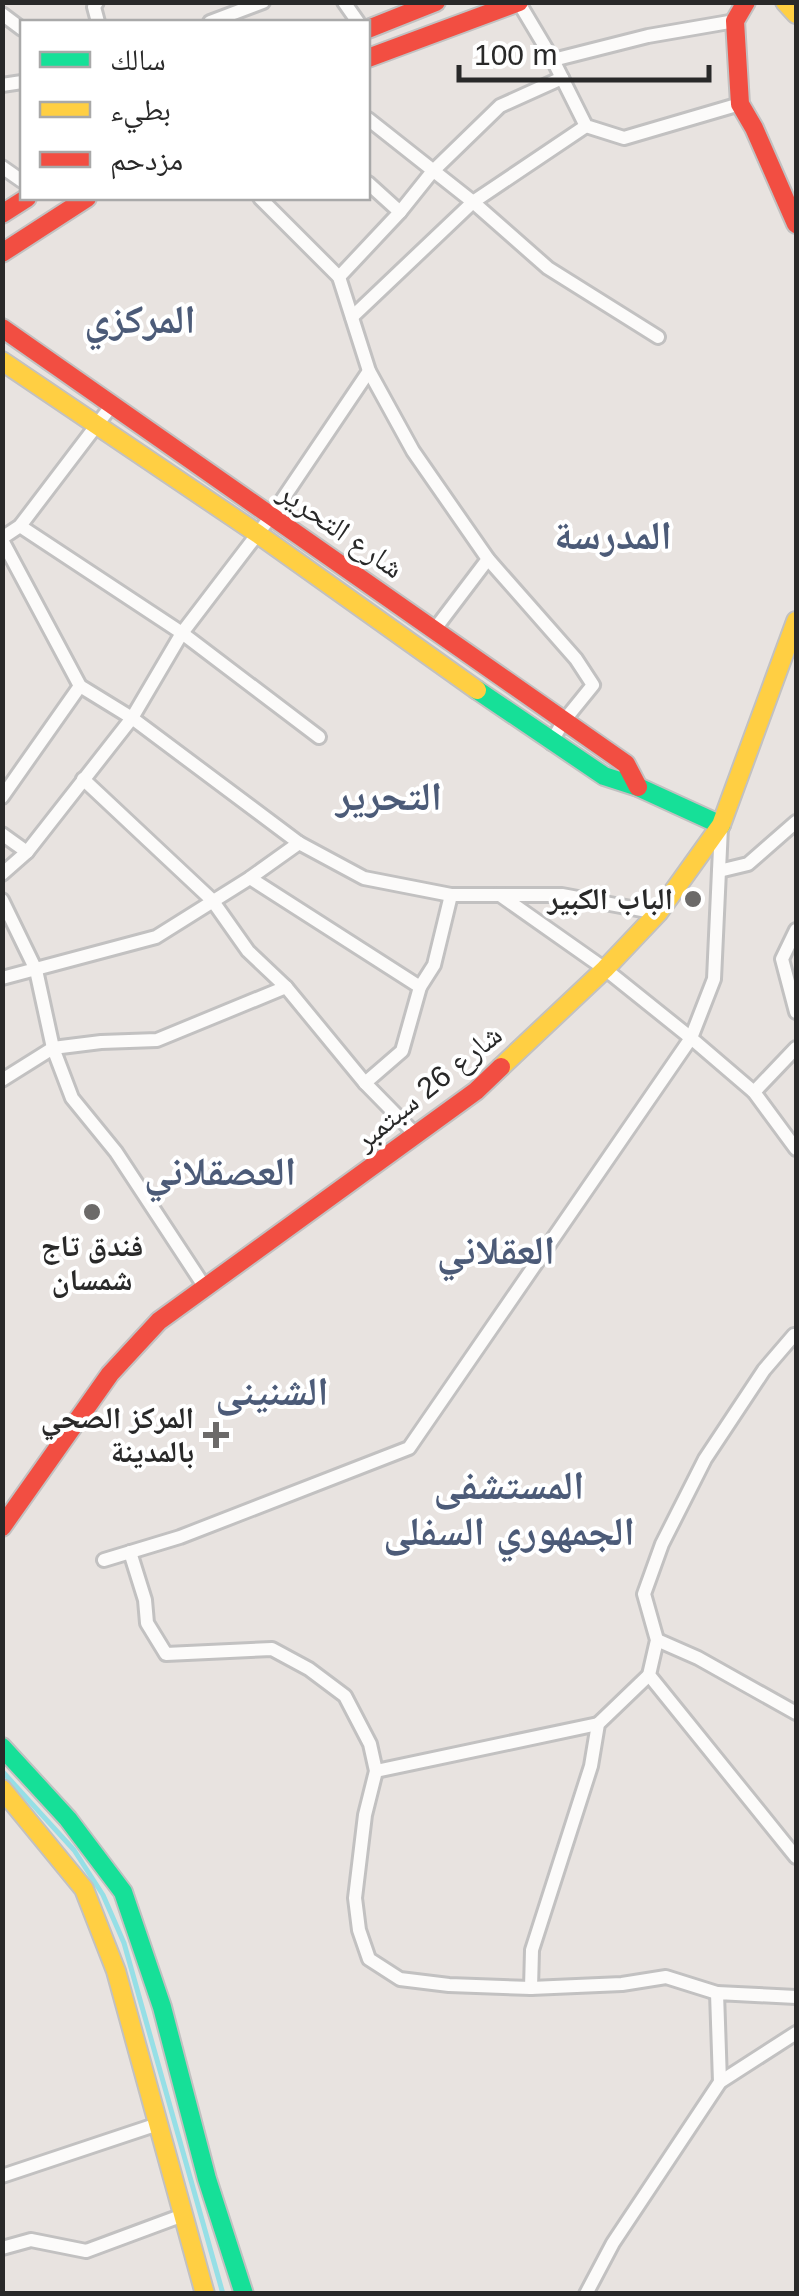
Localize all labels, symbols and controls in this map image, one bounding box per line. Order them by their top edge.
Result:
legend [20,20,370,200]
scale bar [459,20,709,82]
text: 100 m [474,38,557,71]
text: سالك [110,43,166,76]
text: بطيء [110,93,171,134]
text: مزدحم [110,143,183,180]
district label: المركزي [84,297,196,351]
street label: شارع التحرير [270,474,410,587]
district label: المدرسة [554,513,672,557]
district label: التحرير [334,774,442,819]
place label: الباب الكبير [546,882,673,916]
marker: الباب الكبير [682,888,704,910]
street label: شارع 26 سبتمبر [347,1017,510,1159]
district label: العصقلاني [144,1149,296,1203]
marker: فندق تاج شمسان [81,1201,103,1223]
district label: العقلاني [437,1228,555,1282]
place label: فندق تاج شمسان [41,1229,143,1298]
district label: الشنينى [215,1369,329,1416]
place label: المركز الصحي بالمدينة [40,1401,194,1469]
marker: المركز الصحي بالمدينة [203,1422,229,1448]
district label: المستشفى الجمهوري السفلى [383,1463,635,1563]

